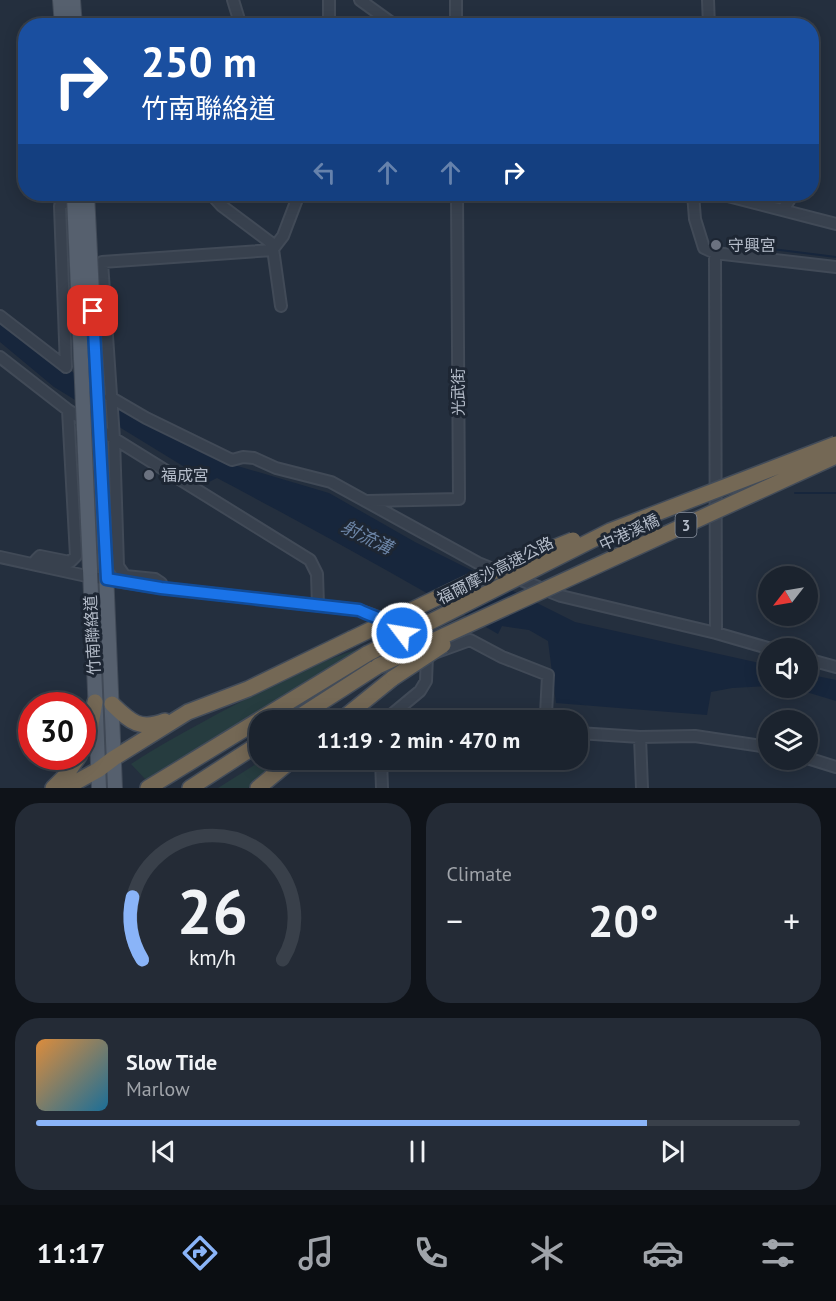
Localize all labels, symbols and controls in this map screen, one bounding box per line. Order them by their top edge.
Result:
text: 250 m [141,34,257,89]
icon: right [42,42,120,120]
text: 竹南聯絡道 [141,91,276,125]
icon: left [308,156,341,189]
icon: ahead [371,156,404,189]
icon: ahead [434,156,467,189]
icon: right [497,156,530,189]
place label: 守興宮 [728,235,776,255]
marker: 守興宮 [709,238,723,252]
pin [67,285,118,336]
icon: arrive [76,294,109,327]
street label: 光武街 [448,368,468,416]
place label: 福成宮 [161,465,209,485]
marker: 福成宮 [142,468,156,482]
street label: 中港溪橋 [596,509,662,555]
road number: 3 [676,513,696,537]
water label: 射流溝 [338,515,399,560]
street label: 福爾摩沙高速公路 [433,532,557,608]
north arrow [758,566,818,626]
map controls [758,566,818,770]
street label: 竹南聯絡道 [80,595,104,675]
position arrow [370,601,434,665]
button: sound [758,638,818,698]
speed limit sign: 30 [18,692,96,770]
button: layers [758,710,818,770]
text: 11:19 · 2 min · 470 m [317,726,520,754]
text: Climate [447,861,512,887]
text: 26 [177,870,248,951]
text: 20° [588,891,659,949]
text: − [447,899,463,942]
text: + [783,899,800,942]
text: km/h [189,943,236,971]
text: Slow Tide [126,1048,217,1076]
text: Marlow [126,1076,190,1102]
icon: previous [147,1135,180,1168]
icon: pause [401,1135,434,1168]
icon: next [656,1135,689,1168]
icon: directions [179,1232,221,1274]
icon: music [295,1232,337,1274]
icon: phone [410,1232,452,1274]
icon: climate [526,1232,568,1274]
icon: car [642,1232,684,1274]
icon: filters [757,1232,799,1274]
text: 11:17 [37,1236,105,1270]

